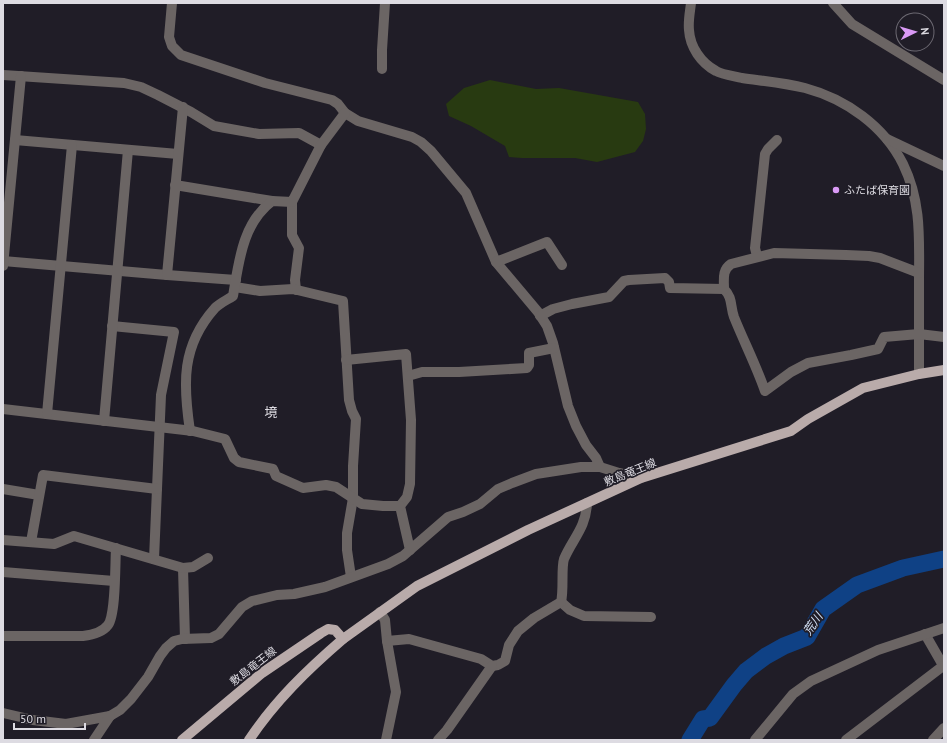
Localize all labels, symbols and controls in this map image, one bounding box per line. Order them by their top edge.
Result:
north arrow [895,12,935,52]
text: N [918,27,932,35]
place label: ふたば保育園 [844,183,910,197]
marker: ふたば保育園 [831,185,841,195]
district label: 境 [264,404,278,421]
street label: 敷島竜王線 [602,455,658,489]
water label: 荒川 [800,608,827,638]
street label: 敷島竜王線 [227,644,279,688]
scale bar [14,705,85,731]
text: 50 m [20,711,46,726]

